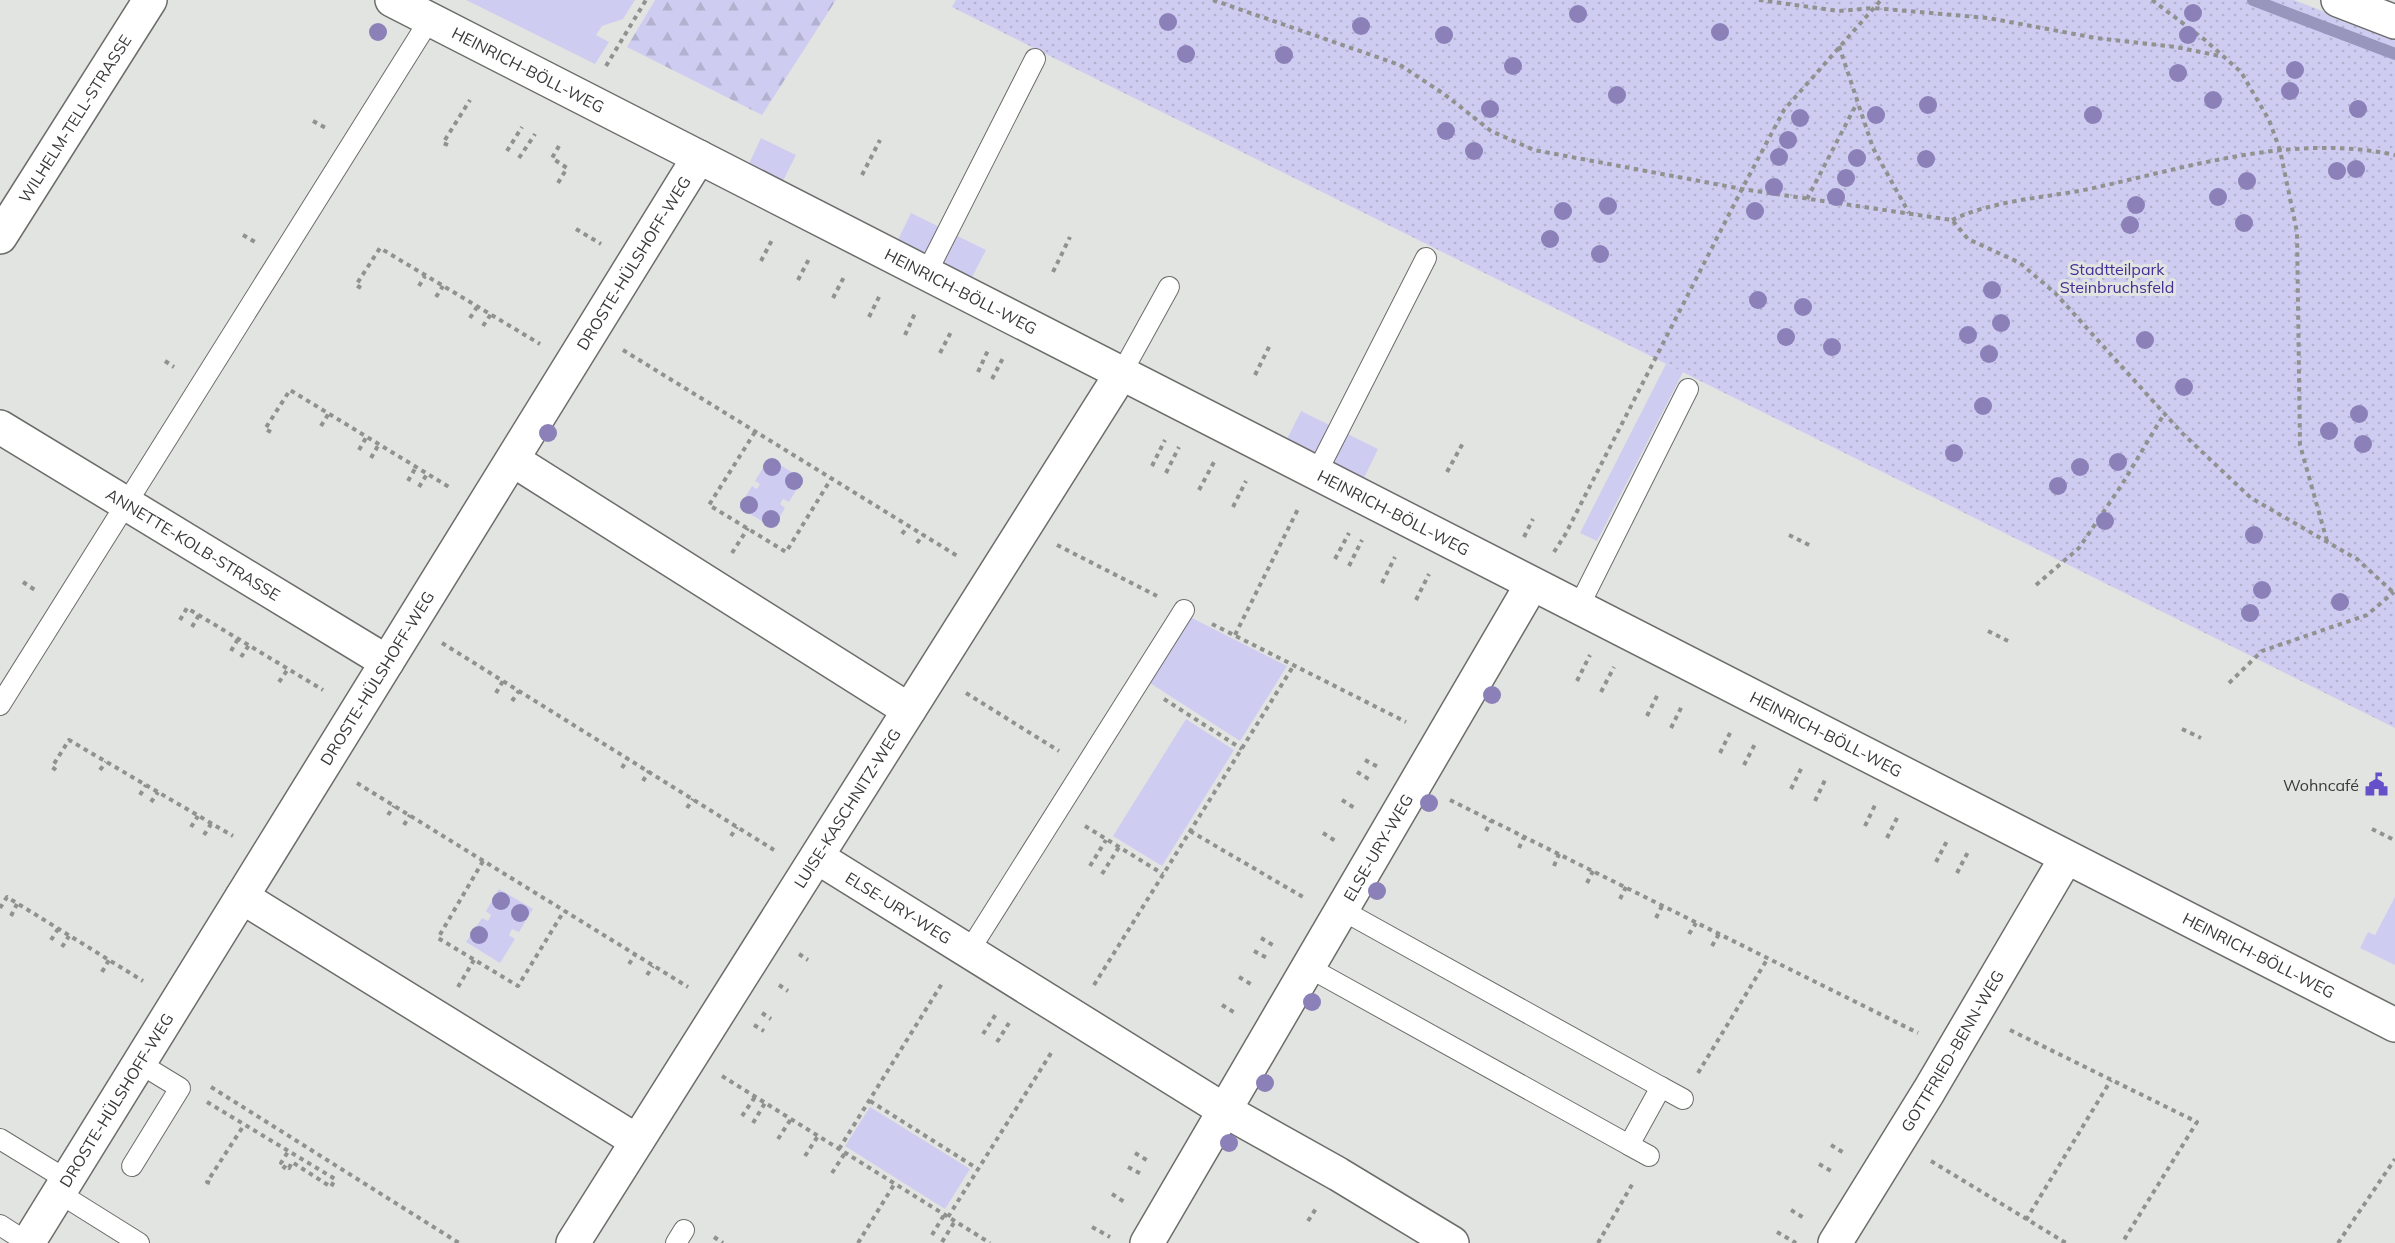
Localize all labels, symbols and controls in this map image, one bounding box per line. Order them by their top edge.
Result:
street label: HEINRICH-BÖLL-WEG [449,22,608,117]
street label: WILHELM-TELL-STRASSE [14,31,135,206]
street label: DROSTE-HÜLSHOFF-WEG [572,172,695,354]
street label: HEINRICH-BÖLL-WEG [881,244,1040,338]
park label: Stadtteilpark Steinbruchsfeld [2060,259,2174,297]
street label: HEINRICH-BÖLL-WEG [1314,465,1473,560]
street label: ANNETTE-KOLB-STRASSE [102,484,284,605]
street label: DROSTE-HÜLSHOFF-WEG [316,587,438,769]
street label: HEINRICH-BÖLL-WEG [1747,687,1906,781]
street label: LUISE-KASCHNITZ-WEG [789,725,905,892]
public building icon: Wohncafé [2364,772,2390,798]
place label: Wohncafé [2283,775,2359,795]
street label: ELSE-URY-WEG [1339,790,1417,905]
street label: ELSE-URY-WEG [842,867,955,948]
street label: HEINRICH-BÖLL-WEG [2179,908,2338,1002]
street label: GOTTFRIED-BENN-WEG [1896,966,2008,1135]
street label: DROSTE-HÜLSHOFF-WEG [55,1009,178,1191]

